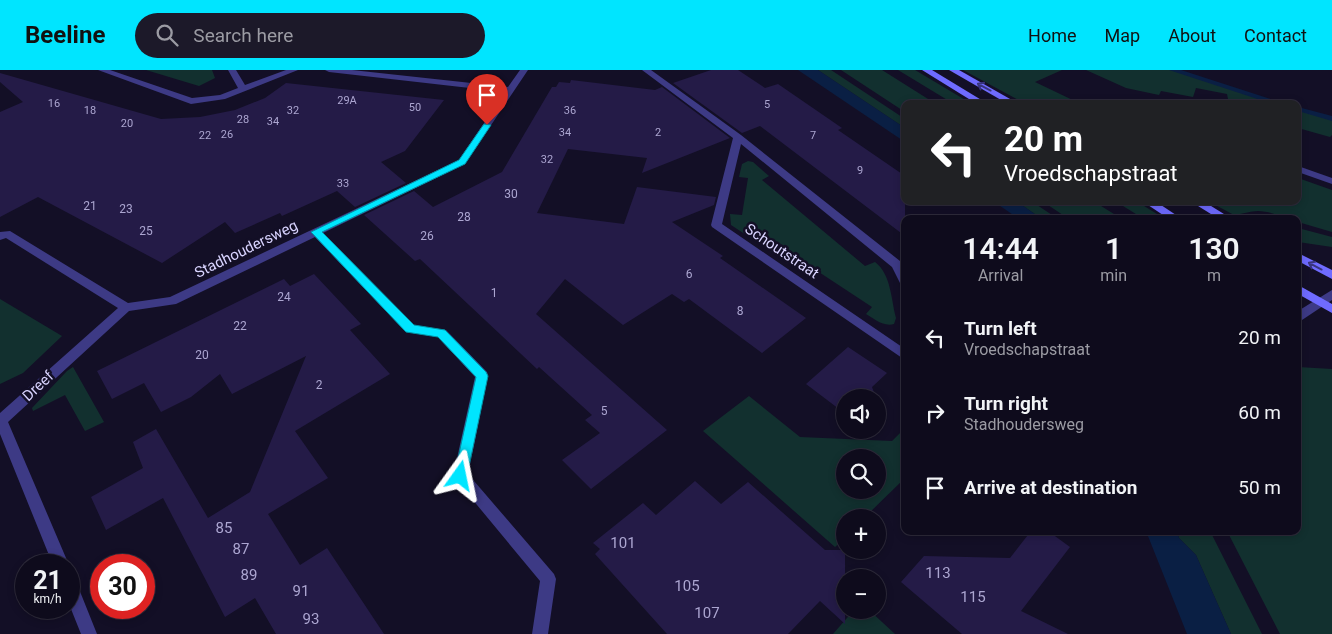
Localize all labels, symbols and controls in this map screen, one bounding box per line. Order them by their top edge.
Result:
search box [135,13,485,58]
text: Beeline [25,21,105,49]
icon: search [153,21,181,49]
text: Search here [193,24,293,47]
text: Home [1028,25,1077,46]
text: Map [1105,25,1140,46]
text: About [1168,25,1216,46]
text: Contact [1244,25,1307,46]
pin [466,74,508,125]
icon: arrive [473,81,501,109]
one-way arrow [977,82,992,91]
house number: 29A [337,94,358,107]
house number: 16 [48,97,60,110]
house number: 5 [764,98,770,111]
house number: 50 [409,101,421,114]
house number: 18 [84,104,96,117]
house number: 32 [287,104,299,117]
house number: 36 [564,104,576,117]
house number: 28 [237,113,249,126]
house number: 34 [267,115,279,128]
house number: 20 [121,117,133,130]
text: 20 m [1004,119,1083,160]
icon: left [921,120,986,185]
house number: 34 [559,126,571,139]
house number: 2 [655,126,661,139]
house number: 26 [221,128,233,141]
house number: 22 [199,129,211,142]
house number: 7 [810,129,816,142]
house number: 32 [541,153,553,166]
text: Vroedschapstraat [1004,161,1178,186]
house number: 9 [857,164,863,177]
house number: 33 [337,177,349,190]
house number: 30 [504,187,518,201]
house number: 21 [83,199,97,213]
house number: 23 [119,202,133,216]
house number: 28 [457,210,471,224]
street label: Stadhoudersweg [192,216,300,282]
street label: Schoutstraat [742,220,823,282]
house number: 25 [139,224,153,238]
house number: 26 [420,229,434,243]
text: 14:44 [962,231,1039,266]
text: 1 [1105,231,1122,266]
text: 130 [1188,231,1240,266]
one-way arrow [1307,261,1322,271]
text: Arrival [978,266,1023,285]
text: min [1100,266,1127,285]
text: m [1207,266,1221,285]
house number: 6 [686,267,693,281]
house number: 1 [491,286,497,300]
house number: 24 [277,290,291,304]
house number: 8 [737,304,744,318]
text: Turn left [964,317,1037,340]
house number: 22 [233,319,247,333]
icon: left [921,324,949,352]
text: 20 m [1238,326,1281,349]
text: Vroedschapstraat [964,340,1090,359]
house number: 20 [195,348,209,362]
street label: Dreef [19,367,58,405]
house number: 2 [316,378,323,392]
map controls [836,389,886,619]
button: sound [836,389,886,439]
text: Turn right [964,392,1048,415]
icon: right [921,399,949,427]
text: 60 m [1238,401,1281,424]
house number: 5 [601,404,608,418]
text: Stadhoudersweg [964,415,1084,434]
position arrow [433,449,485,501]
button: search [836,449,886,499]
icon: arrive [921,474,949,502]
text: Arrive at destination [964,476,1137,499]
text: 50 m [1238,476,1281,499]
button: + [836,509,886,559]
house number: 85 [216,519,232,537]
house number: 101 [610,534,636,552]
house number: 87 [233,540,249,558]
speed limit sign: 30 [90,554,155,619]
house number: 113 [925,564,951,582]
text: 21 [33,566,62,595]
house number: 89 [241,566,257,584]
button: − [836,569,886,619]
house number: 105 [674,577,700,595]
house number: 91 [293,582,309,600]
house number: 115 [960,588,986,606]
text: km/h [33,592,62,606]
house number: 107 [694,604,720,622]
house number: 93 [303,610,319,628]

